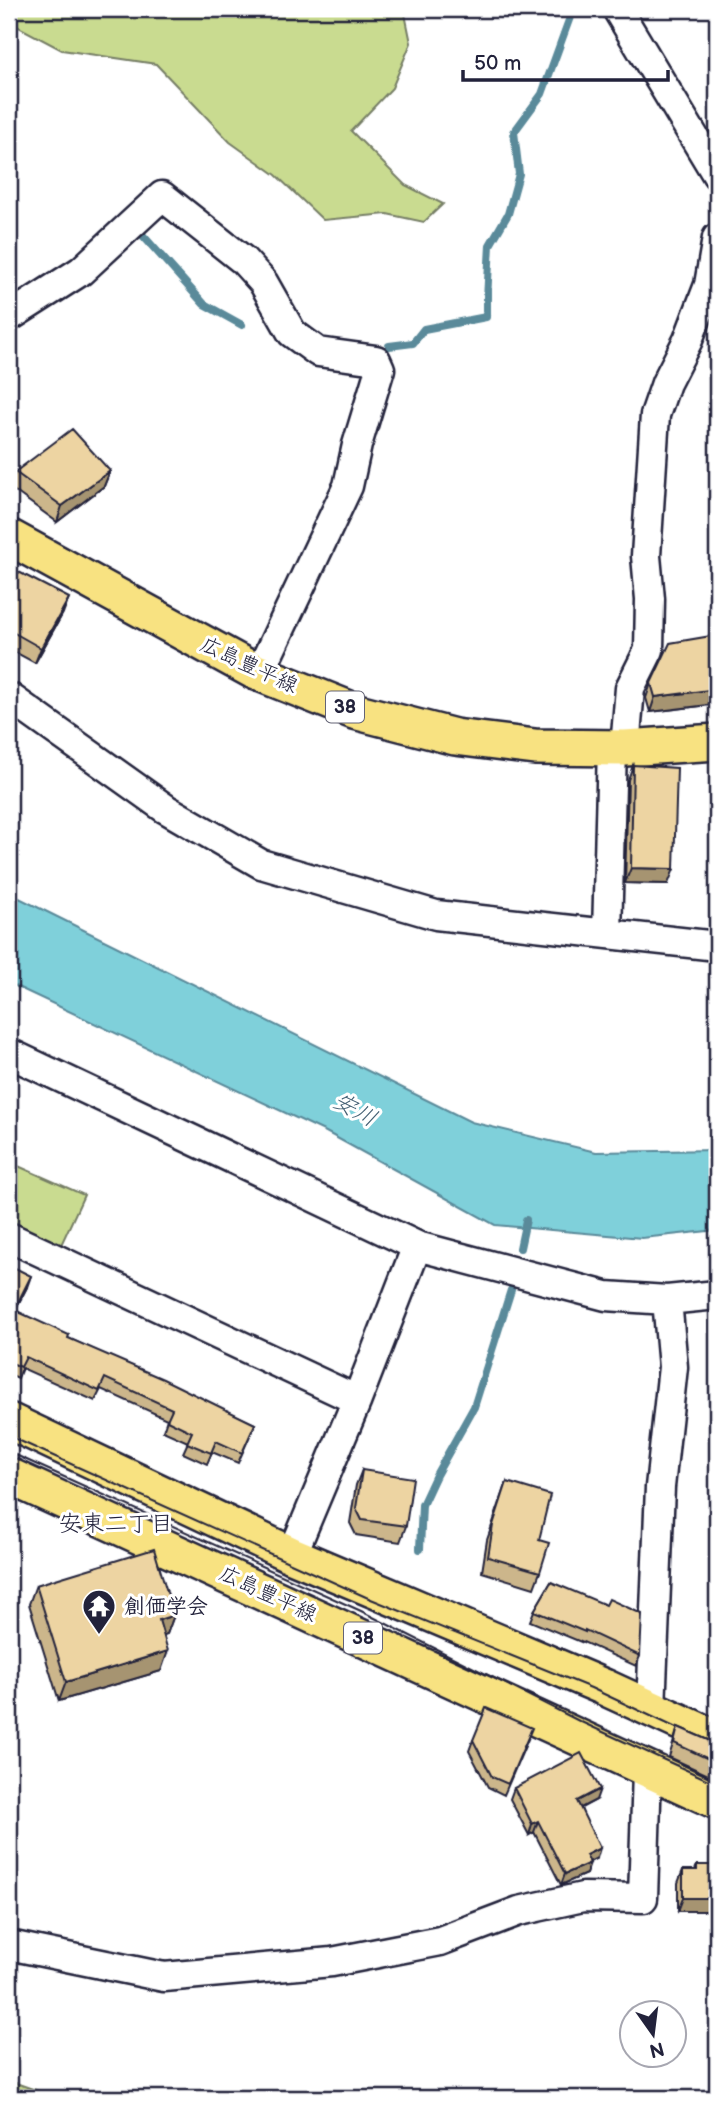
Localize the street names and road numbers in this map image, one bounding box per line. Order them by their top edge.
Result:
street label: 広島豊平線 [196,631,302,699]
road number: 38 [326,692,364,722]
street label: 広島豊平線 [215,1560,321,1628]
road number: 38 [344,1622,382,1654]

